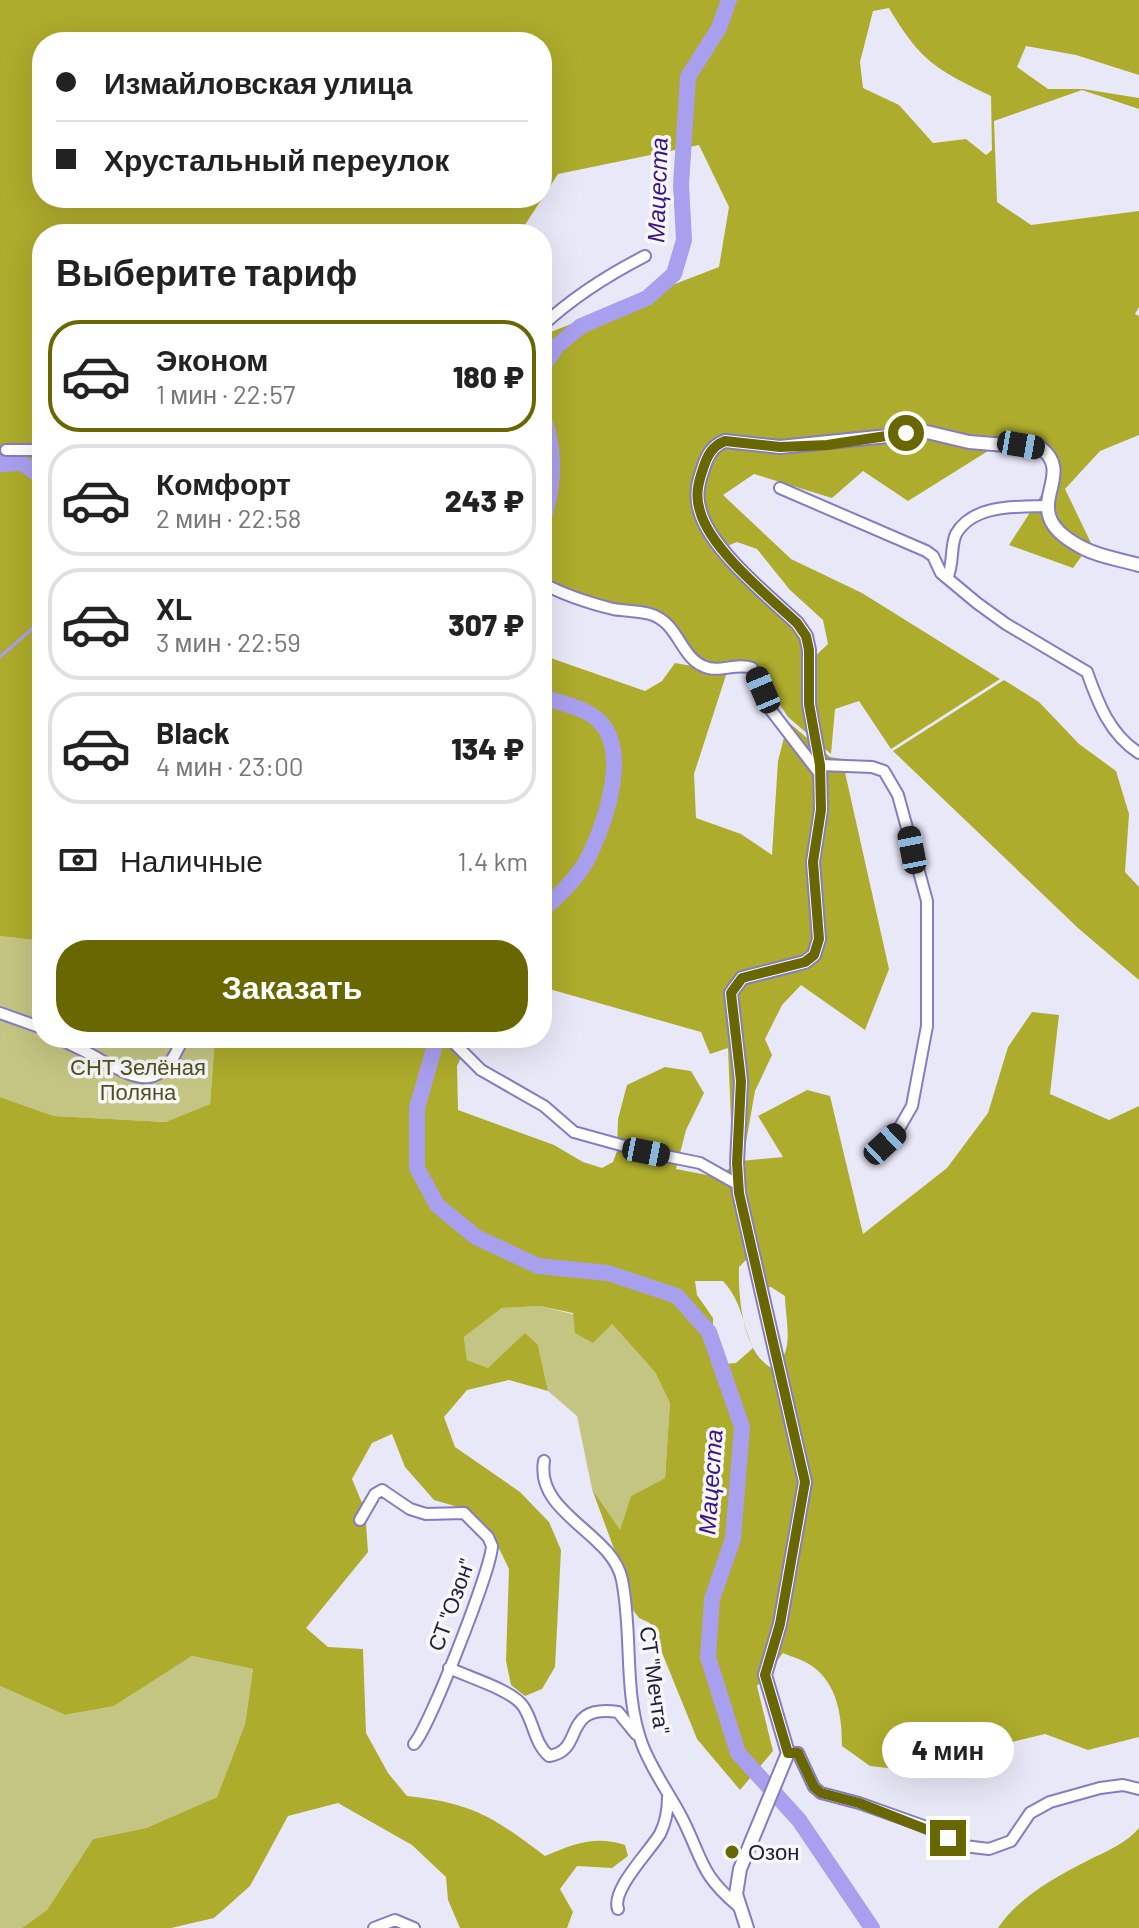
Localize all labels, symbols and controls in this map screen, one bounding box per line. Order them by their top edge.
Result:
text: Измайловская улица [104,64,413,100]
water label: Мацеста [640,137,673,243]
text: Хрустальный переулок [104,141,449,177]
text: Выберите тариф [56,250,357,293]
icon: car [60,340,132,412]
text: Эконом [156,341,269,377]
text: 180 ₽ [453,358,524,394]
text: 1 мин · 22:57 [156,378,295,409]
route start [888,415,924,451]
car [995,429,1047,461]
icon: car [60,464,132,536]
text: Комфорт [156,465,291,501]
text: 243 ₽ [445,482,524,518]
text: 2 мин · 22:58 [156,502,301,533]
icon: car [60,588,132,660]
text: XL [156,590,192,626]
text: 307 ₽ [448,606,524,642]
text: 3 мин · 22:59 [156,626,301,657]
car [743,663,783,717]
icon: car [60,712,132,784]
text: Black [156,714,230,750]
text: 134 ₽ [451,730,524,766]
text: 4 мин · 23:00 [156,750,304,781]
car [896,824,928,876]
icon: cash [56,838,100,882]
text: Наличные [120,842,263,878]
text: 1.4 km [458,845,528,876]
button: Заказать [56,940,528,1032]
park label: СНТ Зелёная Поляна [70,1053,206,1104]
car [859,1119,911,1169]
car [620,1136,672,1168]
water label: Мацеста [691,1428,728,1536]
street label: СТ "Озон" [421,1555,479,1654]
street label: СТ "Мечта" [636,1624,676,1735]
callout: 4 мин [882,1722,1014,1778]
text: 4 мин [912,1734,984,1765]
route end [930,1820,966,1856]
place label: Озон [748,1838,799,1864]
marker: Озон [723,1843,741,1861]

